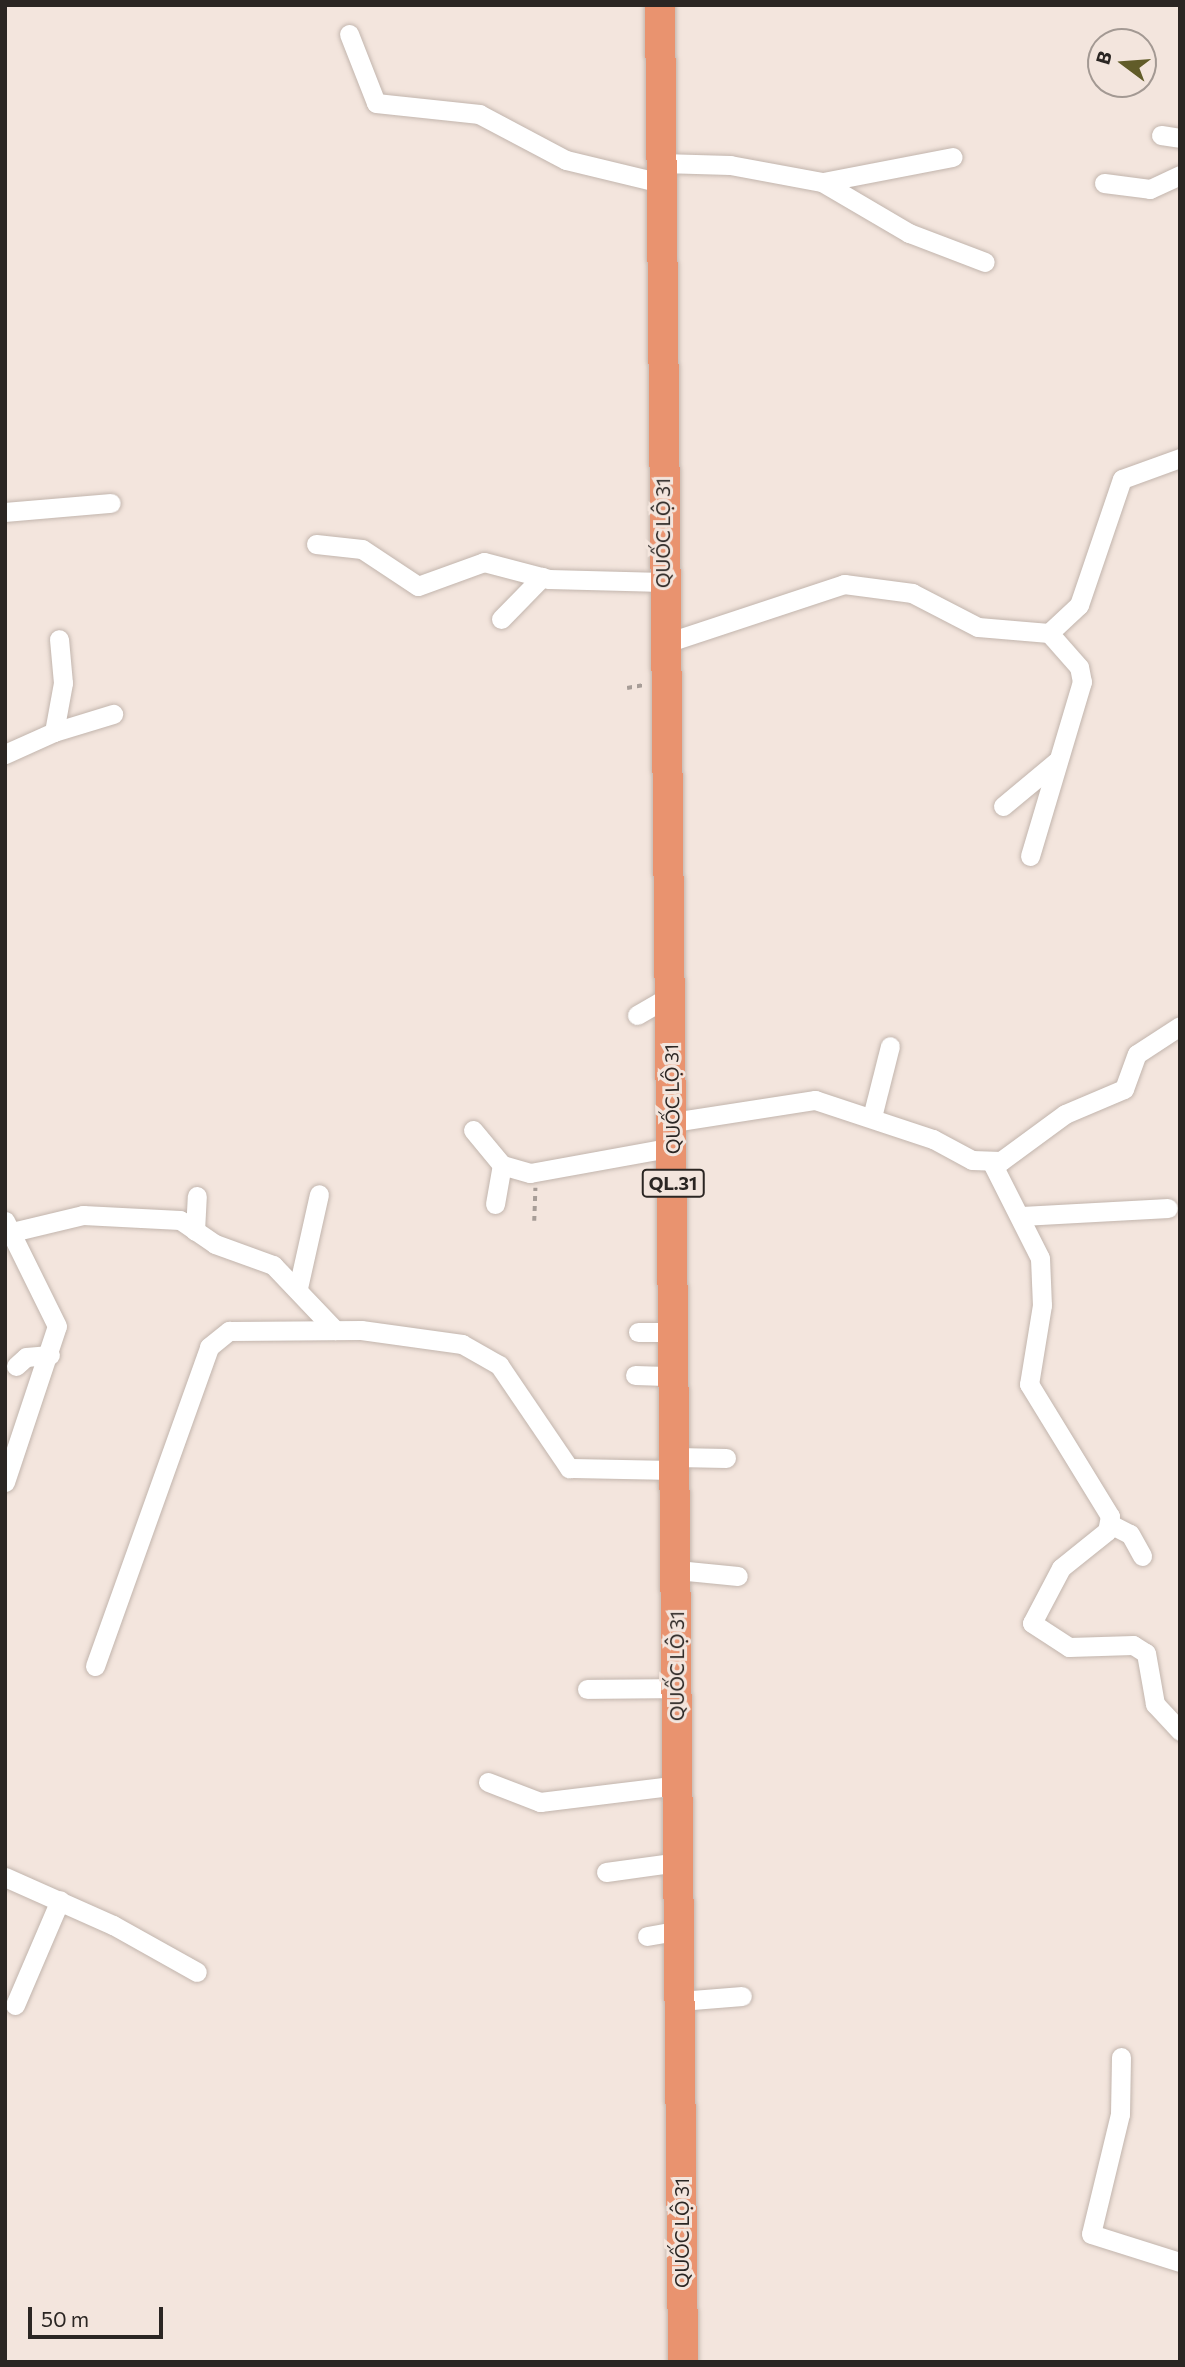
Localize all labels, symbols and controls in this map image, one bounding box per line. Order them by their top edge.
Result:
north arrow [1087,28,1157,98]
text: B [1090,48,1116,67]
street label: QUỐC LỘ 31 [652,478,674,588]
street label: QUỐC LỘ 31 [660,1044,684,1154]
road number: QL.31 [642,1168,704,1198]
street label: QUỐC LỘ 31 [666,1611,688,1721]
street label: QUỐC LỘ 31 [671,2178,693,2288]
scale bar [32,2294,166,2338]
text: 50 m [41,2306,89,2331]

